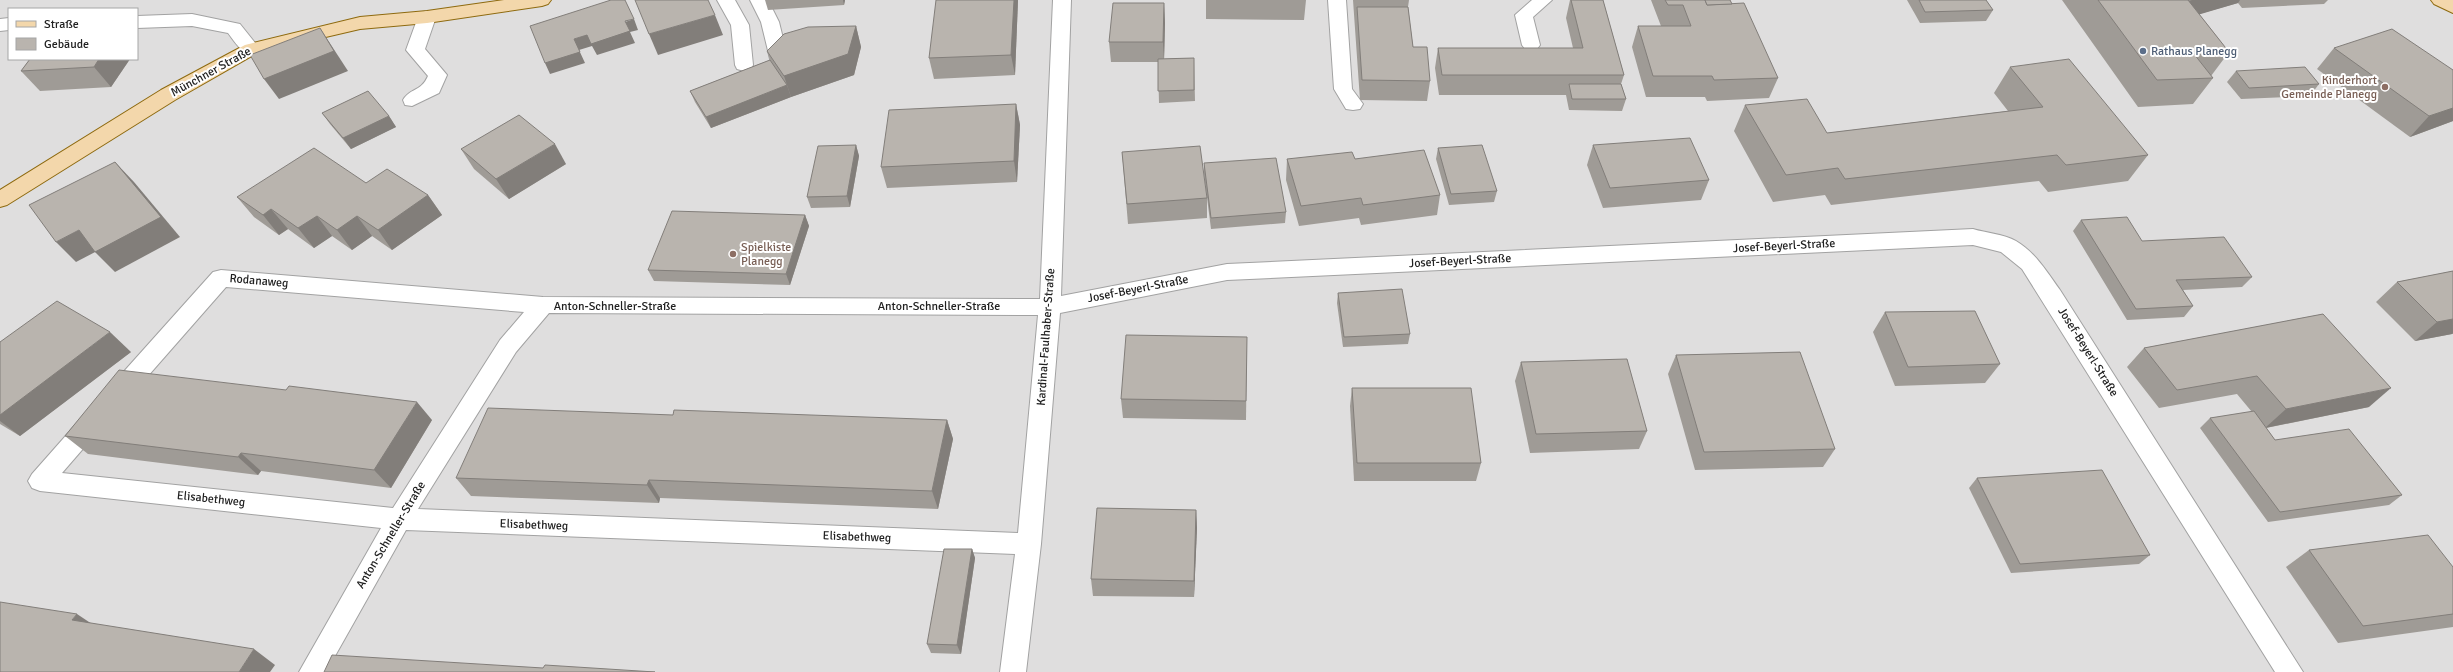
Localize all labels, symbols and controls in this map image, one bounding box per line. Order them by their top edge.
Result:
legend [8,8,138,60]
text: Straße [44,17,79,32]
text: Gebäude [44,37,89,52]
street label: Münchner Straße [168,44,254,100]
place label: Rathaus Planegg [2151,44,2237,59]
marker: Rathaus Planegg [2138,46,2148,56]
place label: Kinderhort Gemeinde Planegg [2281,73,2377,102]
marker: Kinderhort Gemeinde Planegg [2380,82,2390,92]
street label: Josef-Beyerl-Straße [1732,236,1836,256]
place label: Spielkiste Planegg [741,240,791,269]
marker: Spielkiste Planegg [728,249,738,259]
street label: Josef-Beyerl-Straße [1408,251,1512,271]
street label: Kardinal-Faulhaber-Straße [1034,268,1058,406]
street label: Rodanaweg [229,271,289,291]
street label: Josef-Beyerl-Straße [1086,272,1190,306]
street label: Anton-Schneller-Straße [554,299,676,314]
street label: Anton-Schneller-Straße [878,299,1000,314]
street label: Josef-Beyerl-Straße [2054,305,2122,399]
street label: Anton-Schneller-Straße [353,479,429,591]
street label: Elisabethweg [176,488,246,510]
street label: Elisabethweg [499,516,569,534]
street label: Elisabethweg [822,528,892,546]

